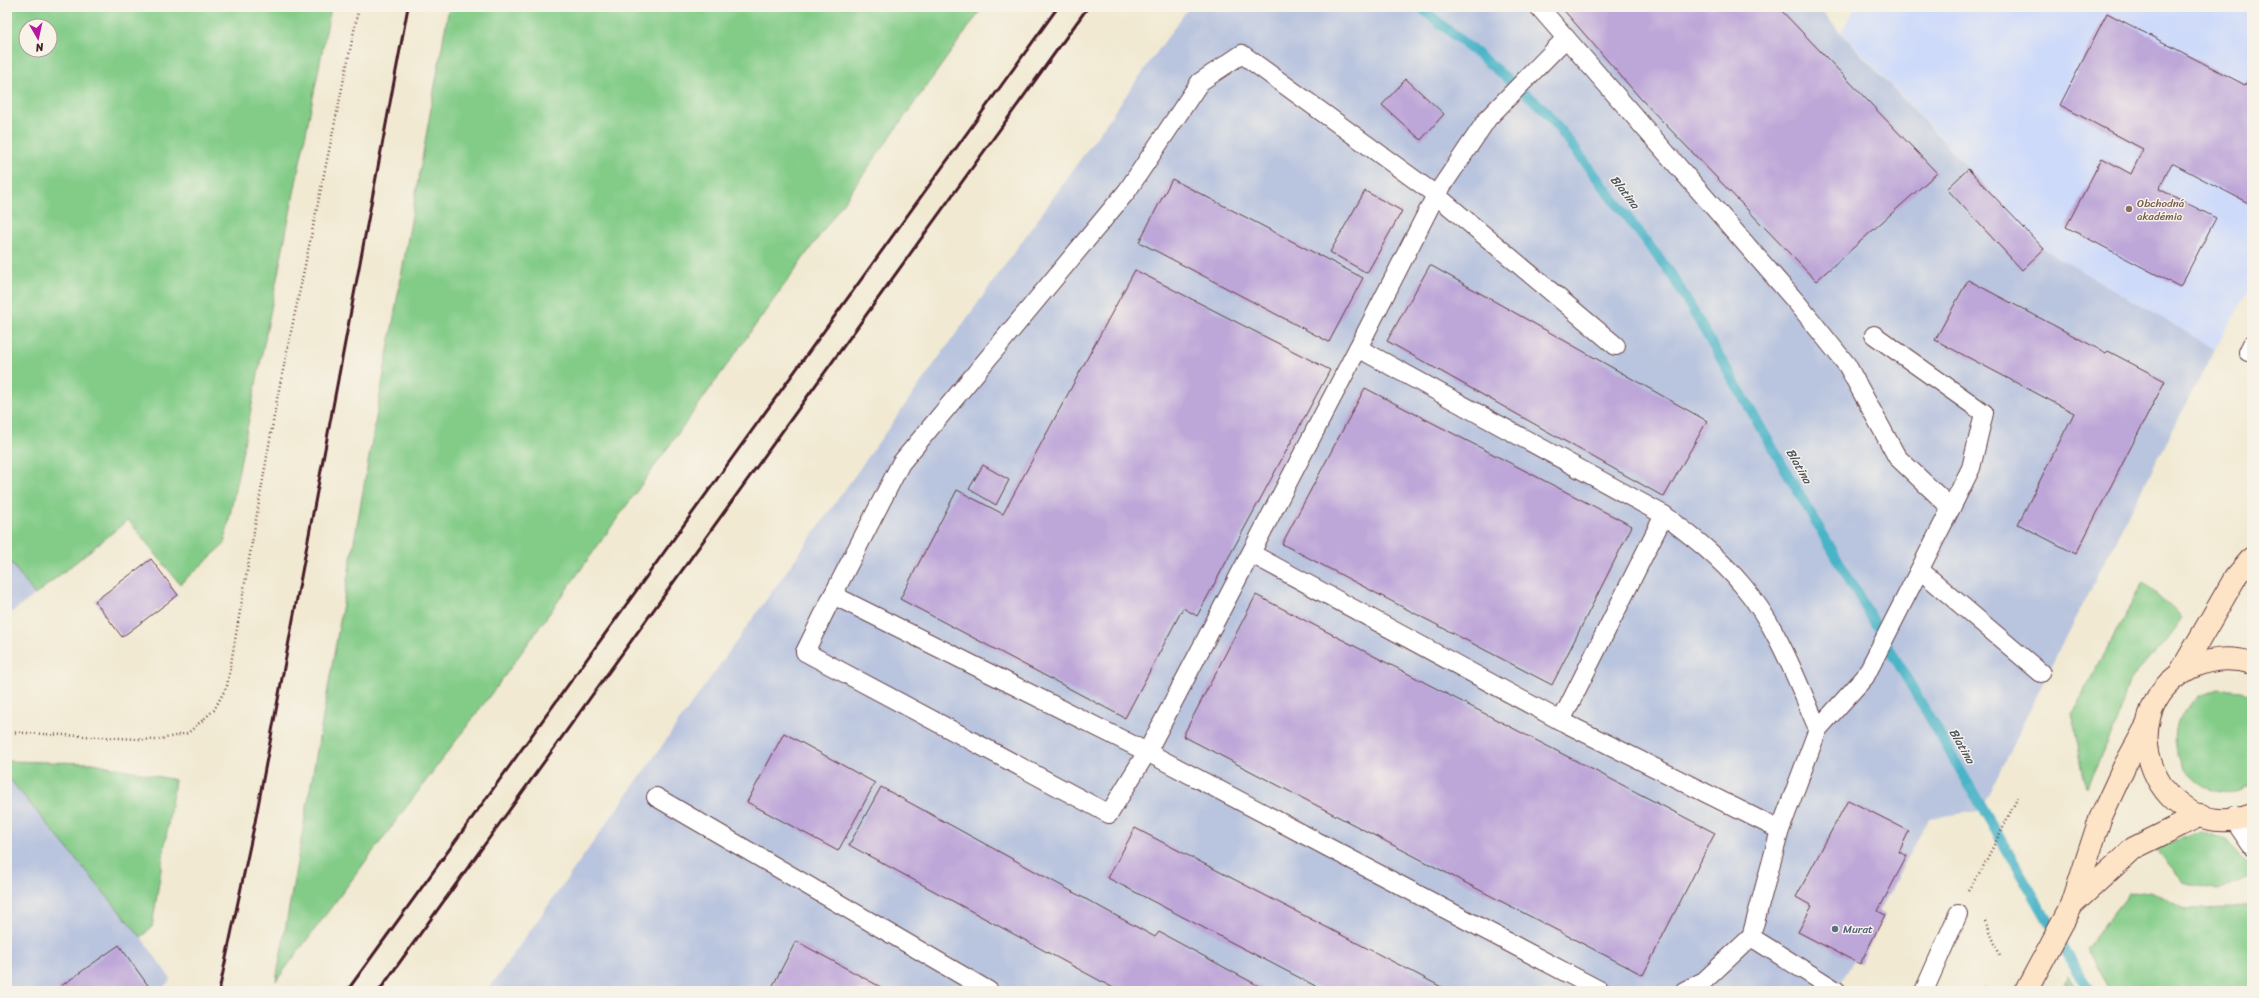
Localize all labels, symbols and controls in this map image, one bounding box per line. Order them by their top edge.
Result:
north arrow [18,18,58,58]
text: N [34,37,46,57]
water label: Blatina [1605,170,1646,215]
place label: Obchodná akadémia [2137,194,2185,226]
marker: Obchodná akadémia [2124,204,2134,214]
water label: Blatina [1780,444,1819,489]
water label: Blatina [1943,724,1982,769]
place label: Murat [1843,920,1873,939]
marker: Murat [1830,924,1840,934]

